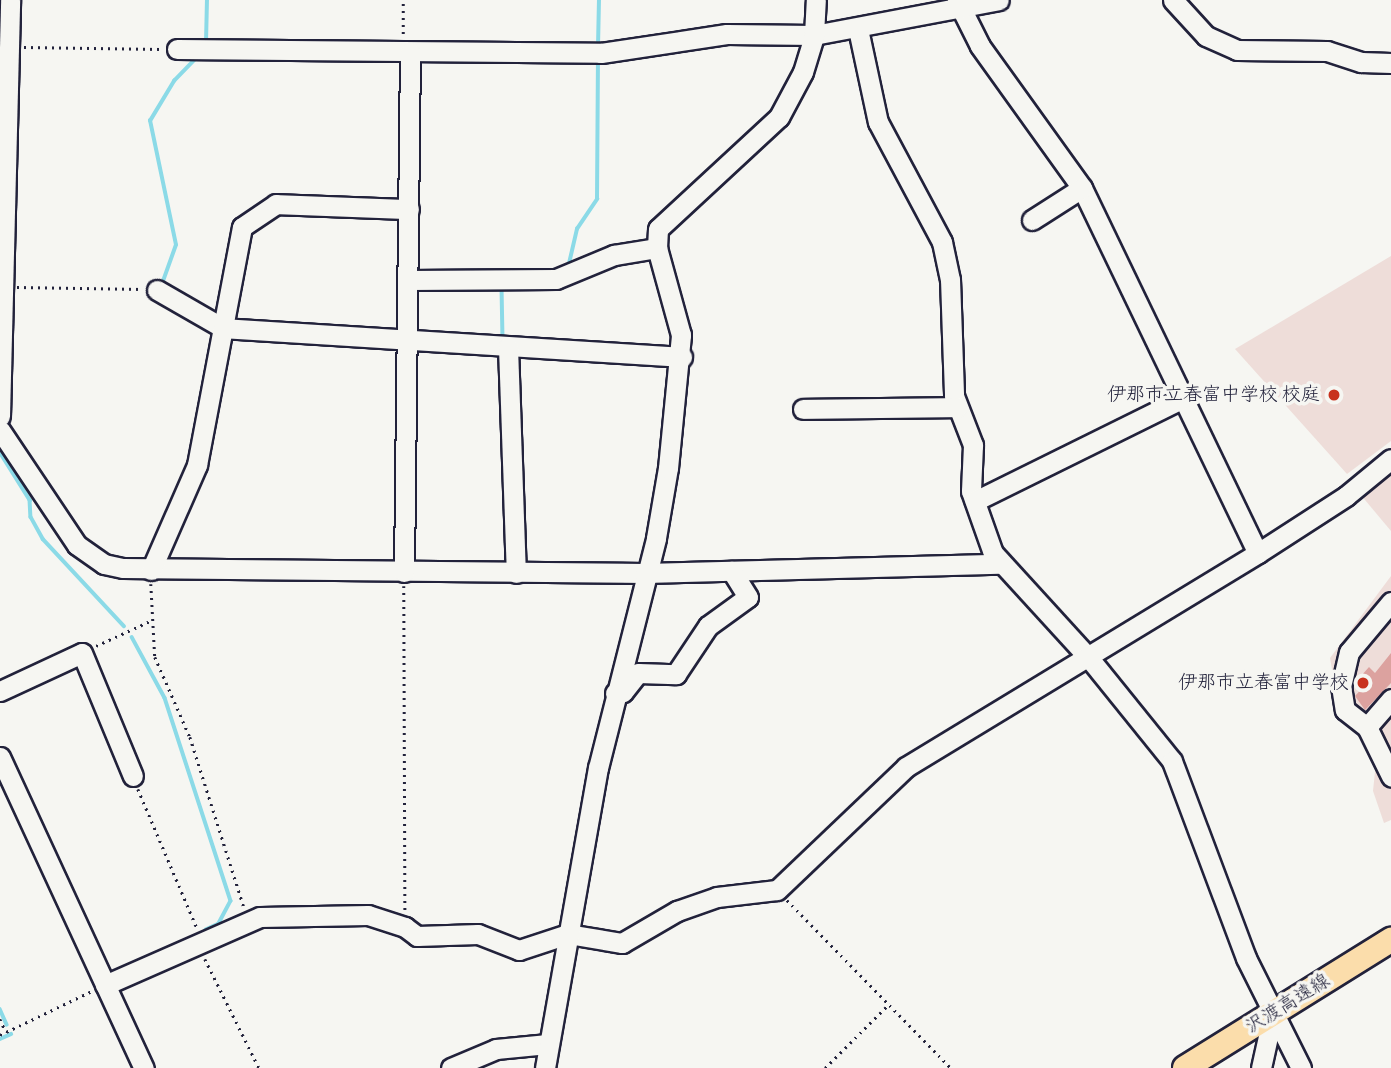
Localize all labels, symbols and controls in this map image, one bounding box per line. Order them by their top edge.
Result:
place label: 伊那市立春富中学校 校庭 [1107,384,1320,406]
marker: 伊那市立春富中学校 校庭 [1326,387,1342,403]
place label: 伊那市立春富中学校 [1178,672,1349,694]
marker: 伊那市立春富中学校 [1355,675,1371,691]
street label: 沢渡高遠線 [1242,969,1334,1039]

